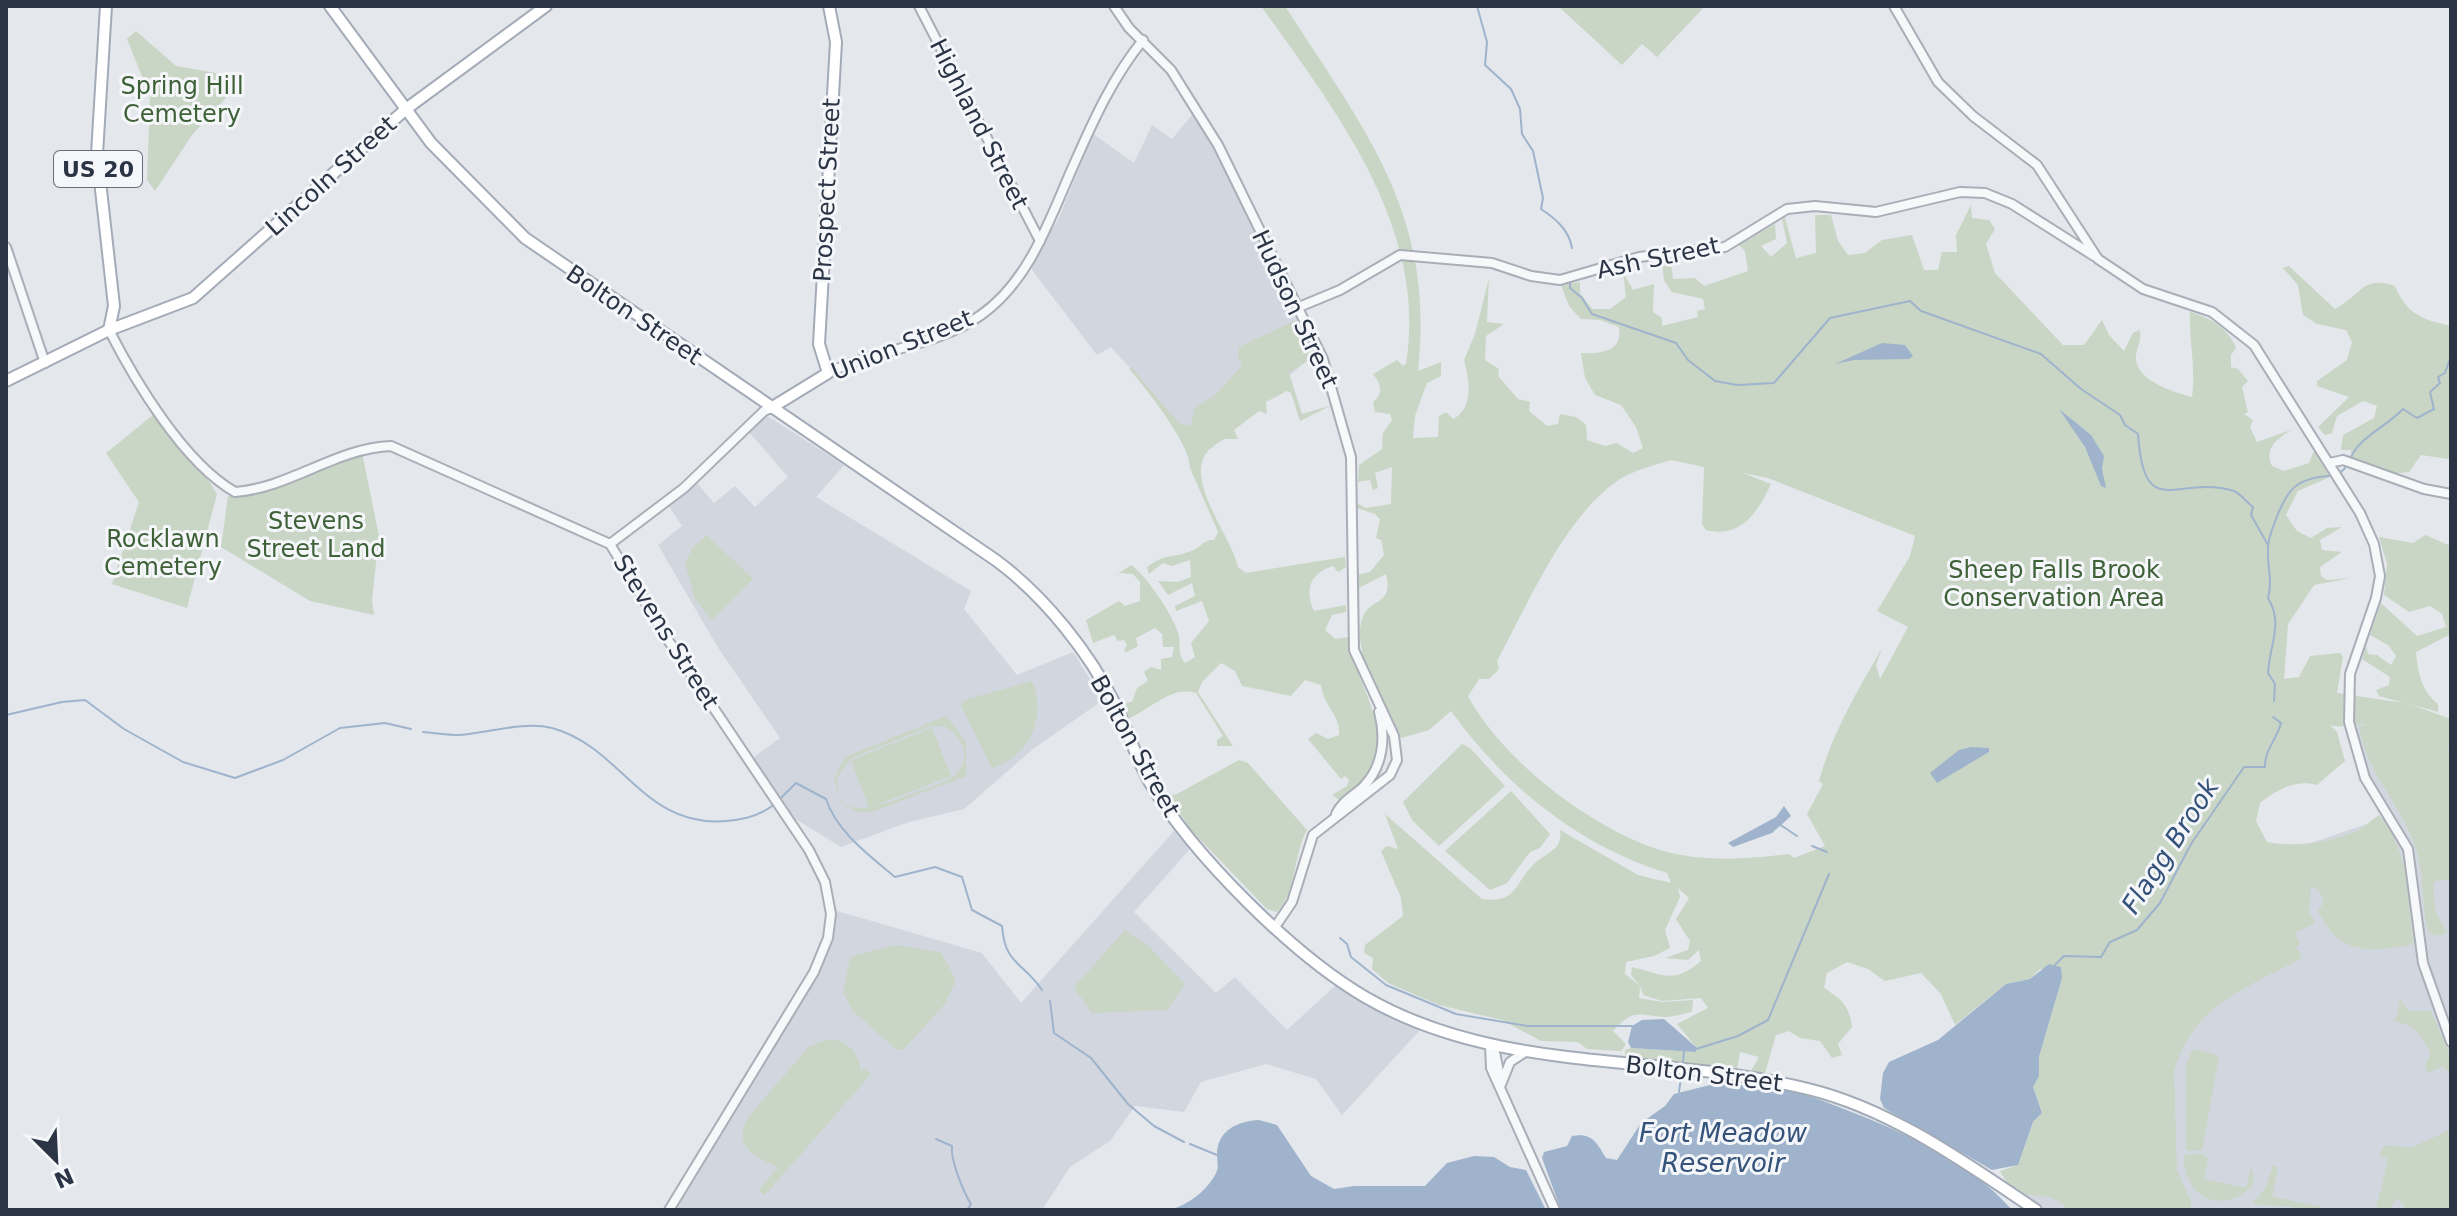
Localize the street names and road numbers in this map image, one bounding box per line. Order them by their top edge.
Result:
street label: Highland Street [924,34,1034,214]
street label: Prospect Street [808,98,846,282]
street label: Lincoln Street [260,110,402,242]
road number: US 20 [54,151,142,187]
street label: Hudson Street [1246,225,1344,393]
street label: Ash Street [1594,231,1722,285]
street label: Bolton Street [561,259,707,371]
street label: Union Street [827,304,977,386]
street label: Stevens Street [607,550,725,714]
street label: Bolton Street [1085,670,1185,822]
street label: Bolton Street [1624,1050,1784,1098]

